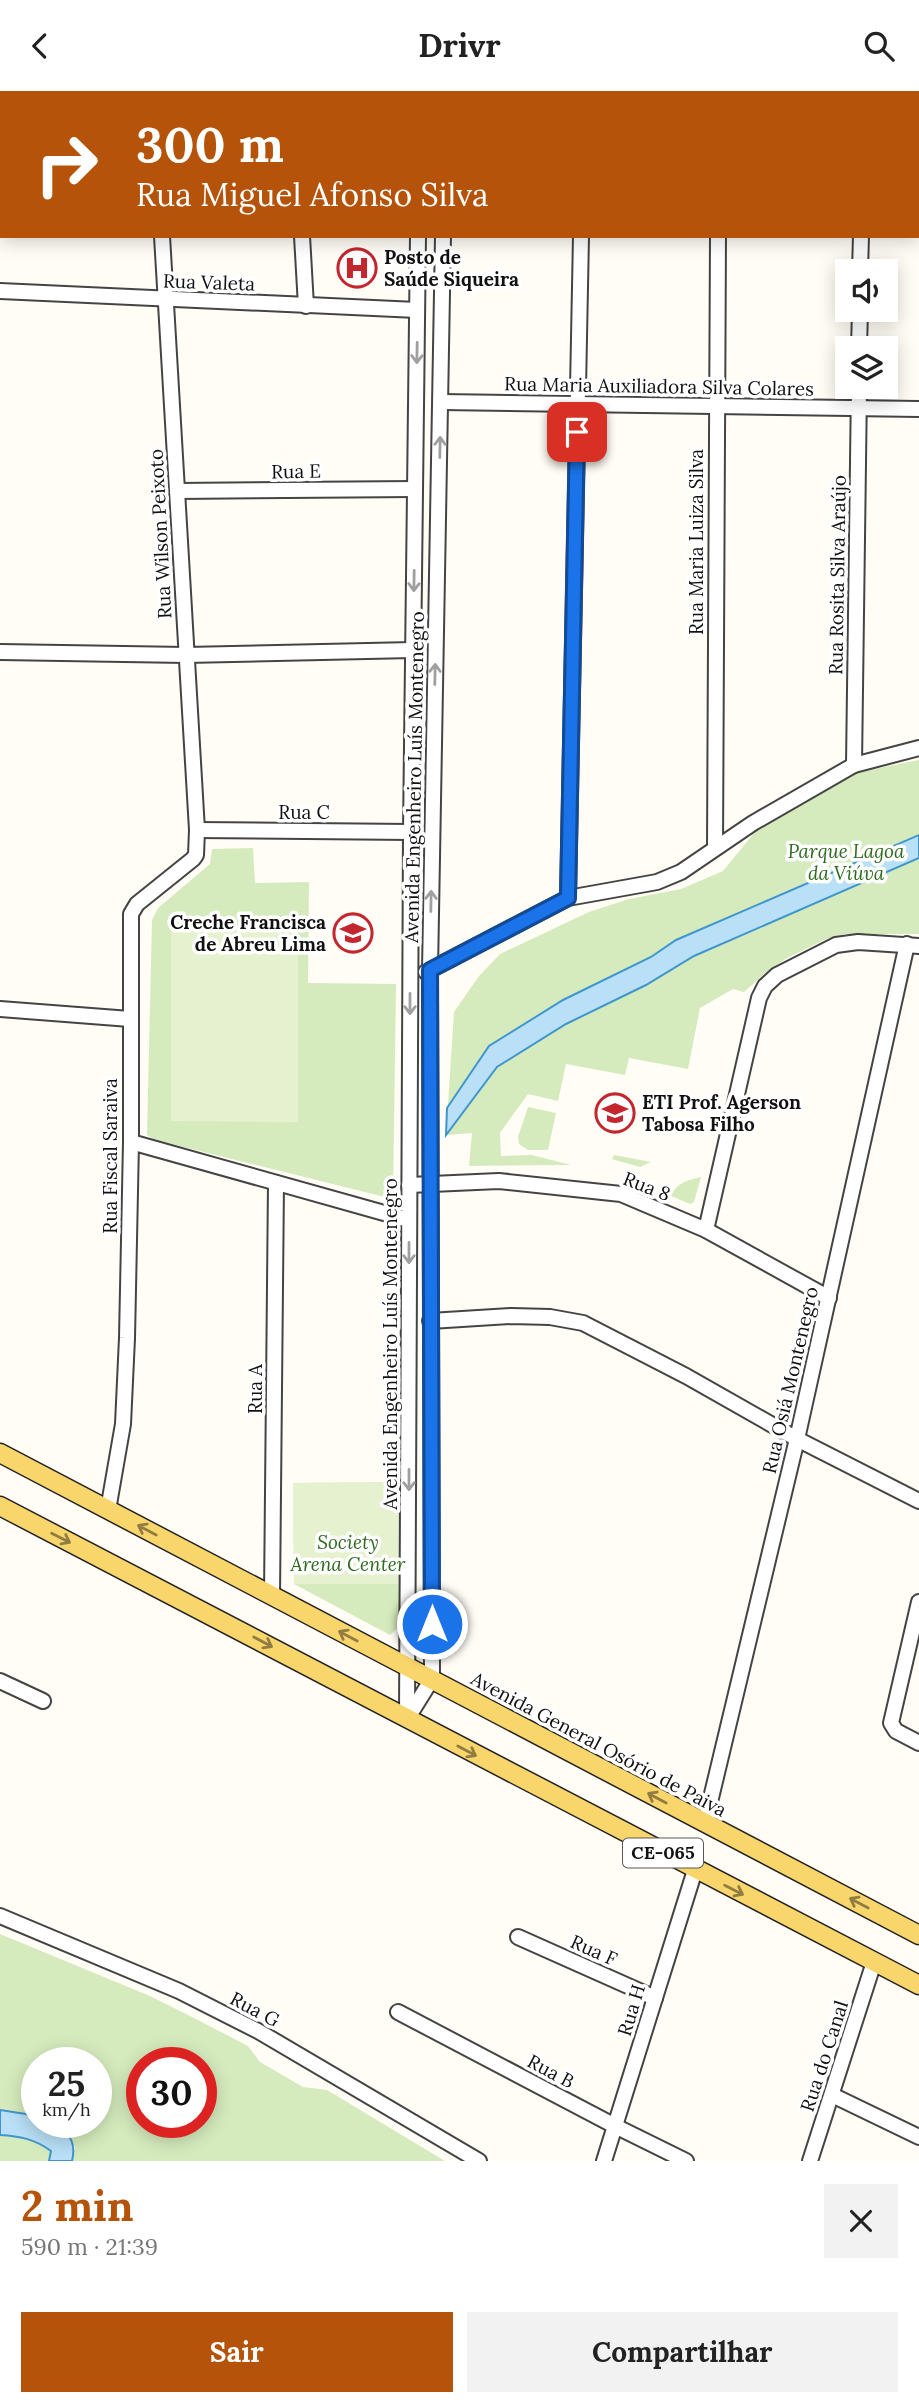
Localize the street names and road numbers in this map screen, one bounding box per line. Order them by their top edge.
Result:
street label: Rua Valeta [162,268,256,296]
street label: Rua Maria Auxiliadora Silva Colares [504,371,814,401]
street label: Rua Wilson Peixoto [144,448,176,620]
street label: Rua Maria Luiza Silva [684,449,708,635]
street label: Rua E [271,459,321,483]
street label: Rua Rosita Silva Araújo [823,475,851,675]
street label: Avenida Engenheiro Luís Montenegro [399,611,429,944]
street label: Rua C [278,800,330,824]
street label: Rua Fiscal Saraiva [98,1078,122,1234]
street label: Rua 8 [620,1166,674,1206]
street label: Avenida Engenheiro Luís Montenegro [378,1178,402,1511]
street label: Rua Osiá Montenegro [757,1284,823,1476]
street label: Rua A [243,1363,267,1414]
street label: Avenida General Osório de Paiva [466,1666,731,1822]
road number: CE-065 [623,1839,703,1868]
street label: Rua F [567,1929,621,1971]
street label: Rua H [612,1981,650,2039]
street label: Rua G [226,1986,284,2032]
street label: Rua do Canal [795,1998,853,2114]
street label: Rua B [523,2049,579,2093]

